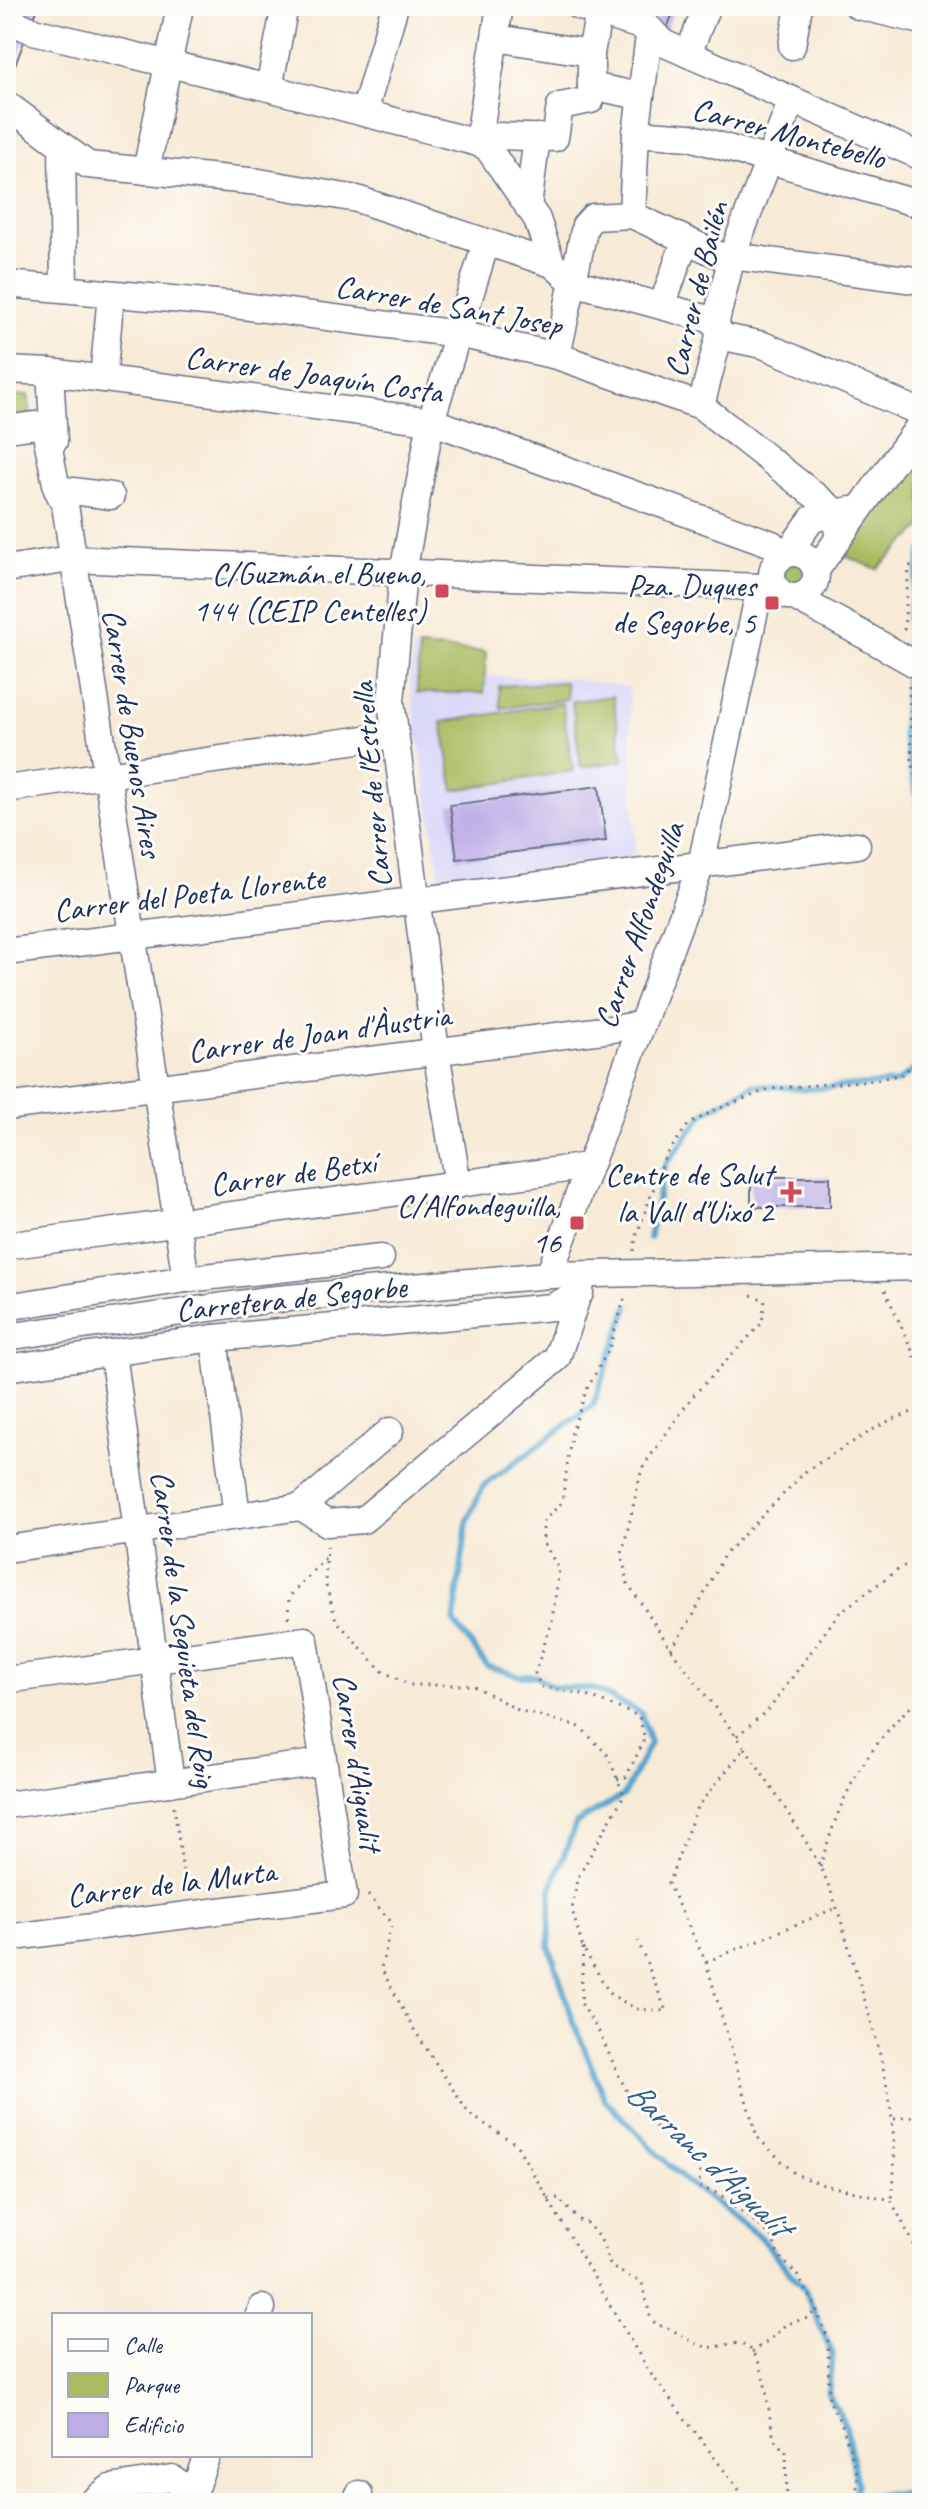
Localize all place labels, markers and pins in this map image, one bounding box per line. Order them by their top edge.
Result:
place label: C/Guzmán el Bueno, 144 (CEIP Centelles) [193,553,427,631]
place label: Pza. Duques de Segorbe, 5 [612,565,758,643]
marker: C/Guzmán el Bueno, 144 (CEIP Centelles) [433,582,451,600]
marker: Pza. Duques de Segorbe, 5 [763,594,781,612]
place label: Centre de Salut la Vall d'Uixó 2 [605,1154,777,1232]
marker: Centre de Salut la Vall d'Uixó 2 [780,1181,802,1203]
place label: C/Alfondeguilla, 16 [397,1185,563,1263]
marker: C/Alfondeguilla, 16 [568,1214,586,1232]

